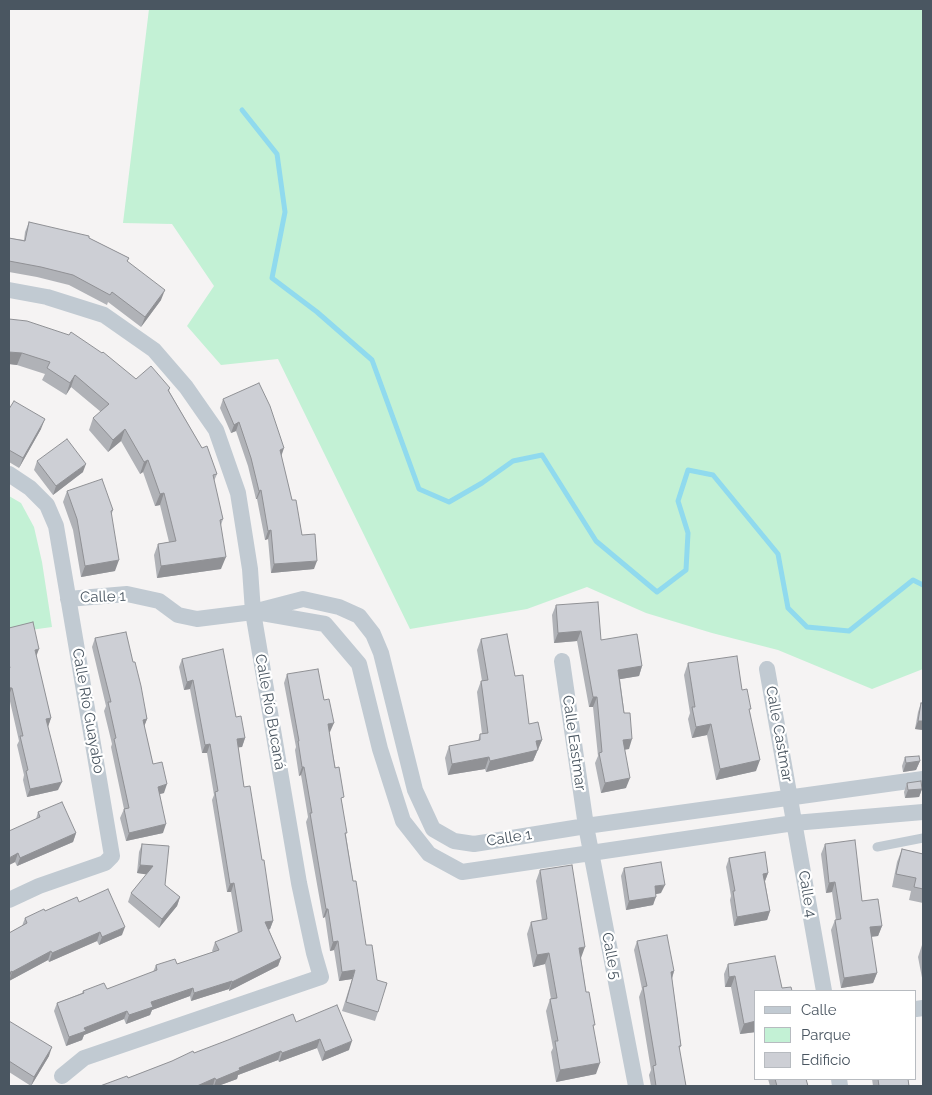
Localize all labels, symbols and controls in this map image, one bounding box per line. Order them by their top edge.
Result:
street label: Calle 1 [80,587,126,607]
street label: Calle Río Guayabo [68,647,108,775]
street label: Calle Río Bucaná [251,653,289,771]
street label: Calle Castmar [762,685,796,783]
street label: Calle Eastmar [558,694,590,792]
street label: Calle 1 [485,826,533,850]
street label: Calle 4 [794,869,820,919]
street label: Calle 5 [598,931,624,981]
legend [754,990,917,1080]
text: Calle [801,1001,836,1019]
text: Parque [801,1026,850,1044]
text: Edificio [801,1051,851,1069]

